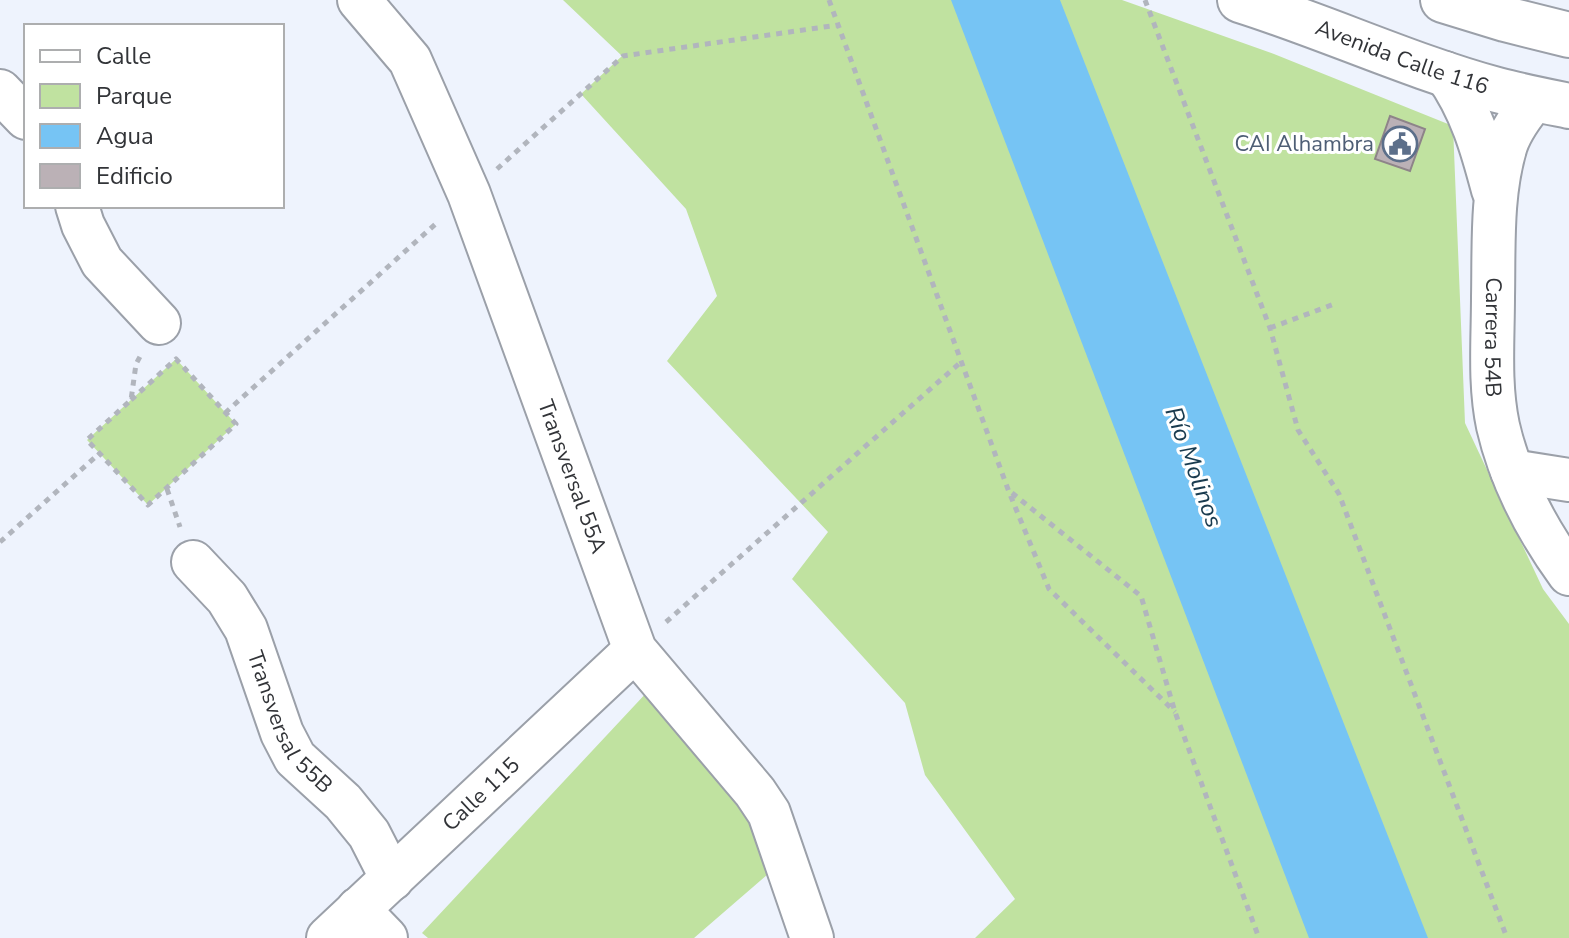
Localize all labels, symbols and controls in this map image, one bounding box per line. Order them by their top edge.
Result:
street label: Avenida Calle 116 [1311,13,1492,102]
legend [24,24,284,208]
text: Calle [96,40,151,72]
text: Parque [96,80,172,112]
text: Agua [96,120,154,152]
public building icon: CAI Alhambra [1381,125,1419,163]
place label: CAI Alhambra [1234,129,1374,159]
text: Edificio [96,160,173,192]
street label: Carrera 54B [1477,277,1509,398]
street label: Transversal 55A [530,396,614,558]
water label: Río Molinos [1157,402,1231,532]
street label: Transversal 55B [240,647,339,800]
street label: Calle 115 [436,751,526,838]

